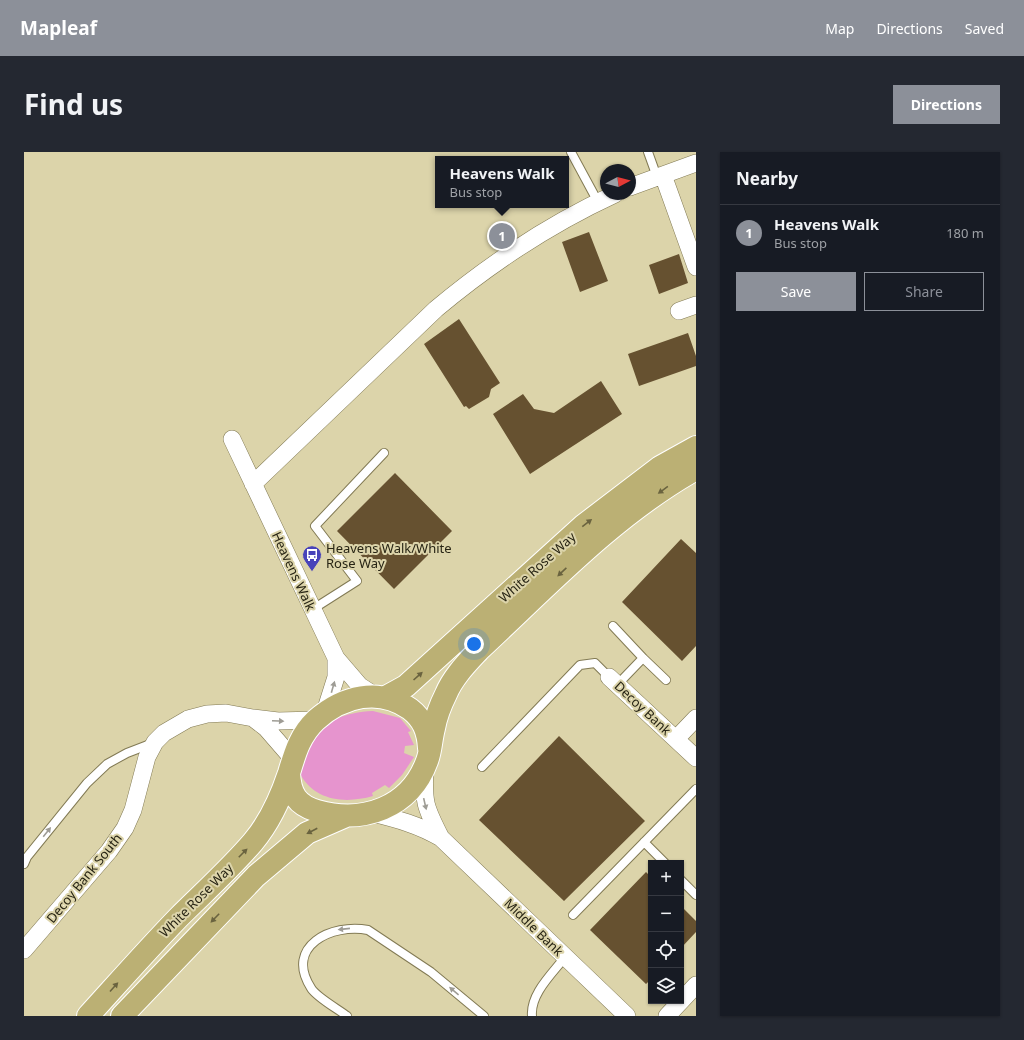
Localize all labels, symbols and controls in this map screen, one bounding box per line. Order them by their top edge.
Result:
text: Mapleaf [20,15,97,41]
text: Map [825,19,854,38]
text: Directions [876,19,943,38]
text: Saved [965,19,1004,38]
text: Find us [24,85,123,123]
button: Directions [893,85,1000,124]
popup [435,156,569,208]
text: Heavens Walk [449,163,555,183]
north arrow [600,164,636,200]
text: Nearby [736,167,798,190]
text: Bus stop [449,183,502,201]
text: Heavens Walk [774,214,879,234]
pin: 1 [489,221,515,251]
text: 1 [745,224,753,242]
text: 180 m [946,224,984,242]
text: Bus stop [774,234,827,252]
button: Save [736,272,856,311]
button: Share [864,272,984,311]
one-way arrow [658,486,669,495]
one-way arrow [582,518,593,527]
street label: White Rose Way [495,527,580,606]
street label: Heavens Walk [268,529,320,613]
place label: Heavens Walk/White Rose Way [326,539,452,572]
bus stop icon: Heavens Walk/White Rose Way [301,544,323,572]
one-way arrow [557,568,568,577]
your location [464,634,484,654]
one-way arrow [413,671,423,680]
street label: Decoy Bank [611,677,675,739]
one-way arrow [330,681,336,693]
one-way arrow [272,717,284,724]
one-way arrow [423,798,429,810]
one-way arrow [43,827,51,838]
one-way arrow [306,828,317,834]
street label: Decoy Bank South [42,829,126,927]
one-way arrow [238,848,248,858]
street label: White Rose Way [155,859,237,941]
map controls [648,860,684,1004]
button: + [648,860,684,896]
street label: Middle Bank [500,894,568,960]
button: − [648,896,684,932]
one-way arrow [210,913,220,923]
one-way arrow [338,925,350,932]
button: locate [648,932,684,968]
button: layers [648,968,684,1004]
one-way arrow [109,982,119,992]
one-way arrow [449,987,460,996]

